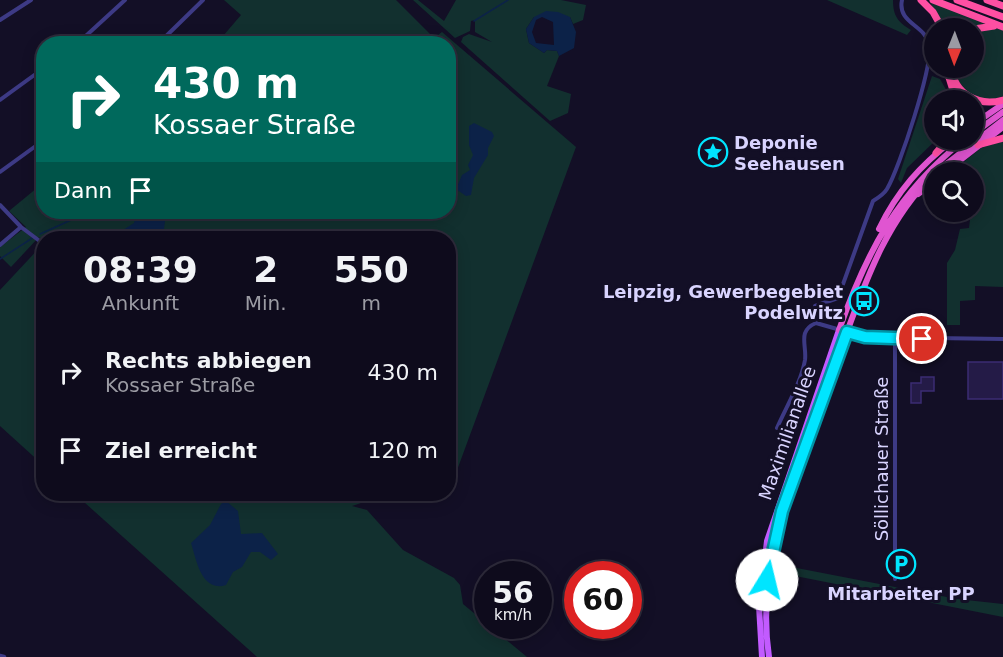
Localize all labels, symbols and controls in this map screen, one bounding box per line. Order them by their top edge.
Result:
north arrow [924,18,984,78]
map controls [924,18,984,222]
text: 430 m [153,59,299,108]
icon: right [54,60,132,138]
button: sound [924,90,984,150]
text: Kossaer Straße [153,109,356,140]
place label: Deponie Seehausen [734,132,845,174]
place icon: Deponie Seehausen [697,136,729,168]
button: search [924,162,984,222]
icon: arrive [124,174,157,207]
text: Dann [54,178,112,203]
text: 08:39 [83,249,198,290]
text: 2 [253,249,278,290]
text: 550 [334,249,409,290]
place label: Leipzig, Gewerbegebiet Podelwitz [603,281,843,323]
bus stop icon: Leipzig, Gewerbegebiet Podelwitz [848,285,880,317]
text: Ankunft [102,291,179,315]
text: Min. [245,291,287,315]
text: m [362,291,381,315]
pin [896,313,947,364]
icon: arrive [905,322,938,355]
text: Rechts abbiegen [105,348,312,373]
icon: right [54,356,87,389]
text: 430 m [368,360,438,385]
street label: Maximilianallee [754,363,820,503]
text: Kossaer Straße [105,373,255,397]
street label: Söllichauer Straße [871,377,892,541]
icon: arrive [54,434,87,467]
text: Ziel erreicht [105,438,257,463]
text: 120 m [368,438,438,463]
position arrow [735,548,799,612]
parking icon: Mitarbeiter PP [885,548,917,580]
speed limit sign: 60 [564,561,642,639]
text: 56 [492,575,534,610]
place label: Mitarbeiter PP [827,583,975,604]
text: km/h [494,606,532,624]

